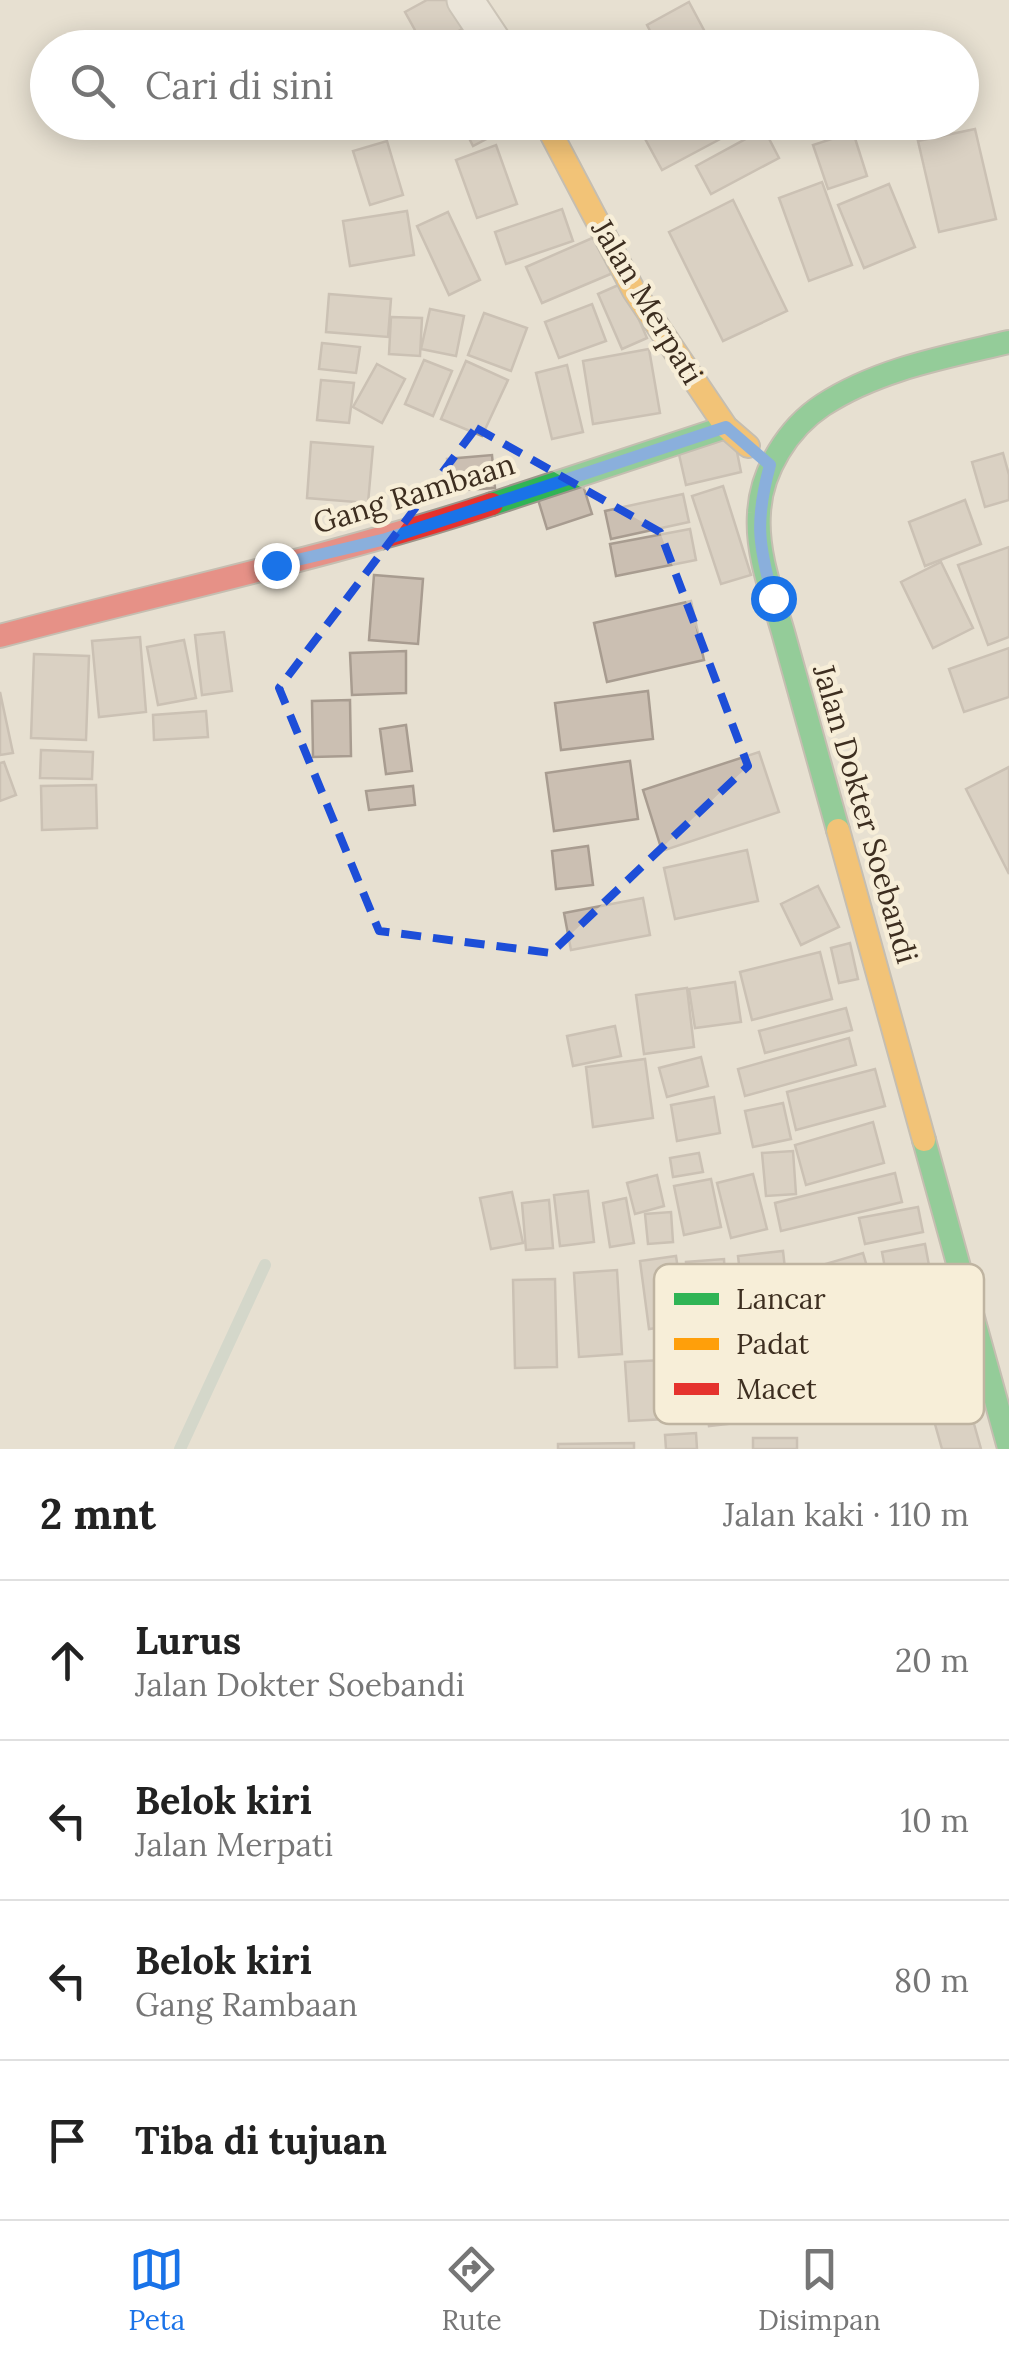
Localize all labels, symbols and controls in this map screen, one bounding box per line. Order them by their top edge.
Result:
search box [30,30,979,140]
icon: search [65,58,120,113]
text: Cari di sini [145,61,334,109]
street label: Jalan Merpati [583,211,712,391]
street label: Gang Rambaan [308,444,519,543]
route end [254,543,300,589]
route start [751,576,797,622]
street label: Jalan Dokter Soebandi [805,659,927,968]
legend [654,1264,984,1424]
text: Lancar [736,1281,826,1317]
text: Padat [736,1326,809,1362]
text: Macet [736,1371,817,1407]
text: 2 mnt [40,1487,156,1541]
text: Jalan kaki · 110 m [723,1494,969,1535]
text: Lurus [135,1616,241,1664]
icon: ahead [40,1633,95,1688]
text: 20 m [895,1640,969,1681]
text: Jalan Dokter Soebandi [135,1664,465,1705]
text: Belok kiri [135,1776,312,1824]
icon: left [40,1793,95,1848]
text: 10 m [900,1800,969,1841]
text: Jalan Merpati [135,1824,333,1865]
text: Belok kiri [135,1936,312,1984]
icon: left [40,1953,95,2008]
text: 80 m [894,1960,969,2001]
text: Gang Rambaan [135,1984,358,2025]
icon: arrive [40,2113,95,2168]
text: Tiba di tujuan [135,2116,387,2164]
tab: Peta [128,2242,185,2338]
tab: Rute [441,2242,502,2338]
tab: Disimpan [758,2242,881,2338]

